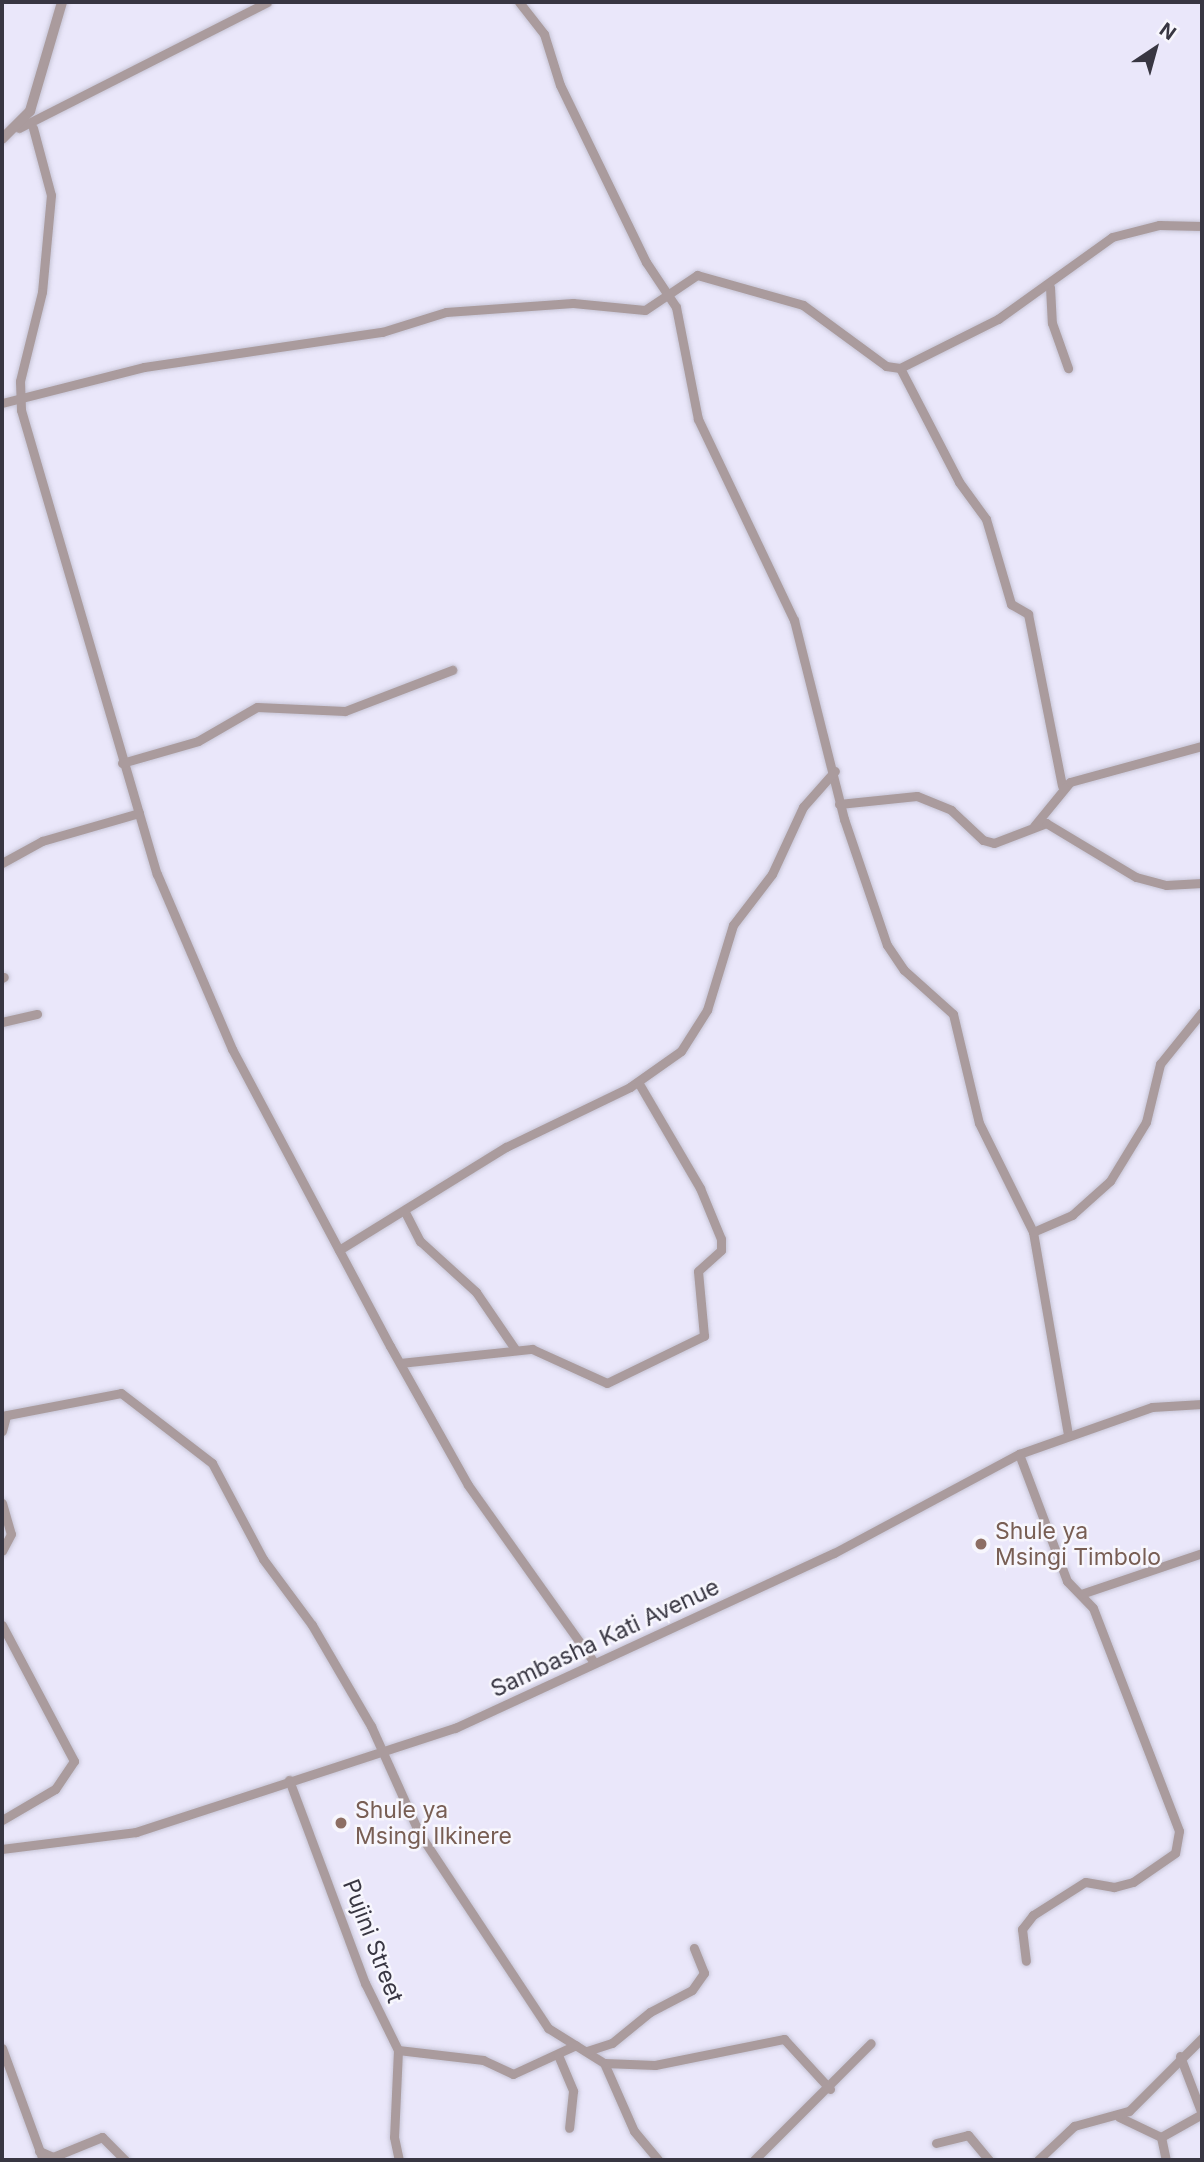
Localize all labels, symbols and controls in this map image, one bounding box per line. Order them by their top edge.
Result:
north arrow [1120,14,1190,84]
text: N [1155,18,1180,45]
place label: Shule ya Msingi Timbolo [995,1517,1161,1571]
marker: Shule ya Msingi Timbolo [973,1536,989,1552]
street label: Sambasha Kati Avenue [486,1573,724,1703]
place label: Shule ya Msingi Ilkinere [355,1796,512,1850]
marker: Shule ya Msingi Ilkinere [333,1815,349,1831]
street label: Pujini Street [337,1875,409,2007]

